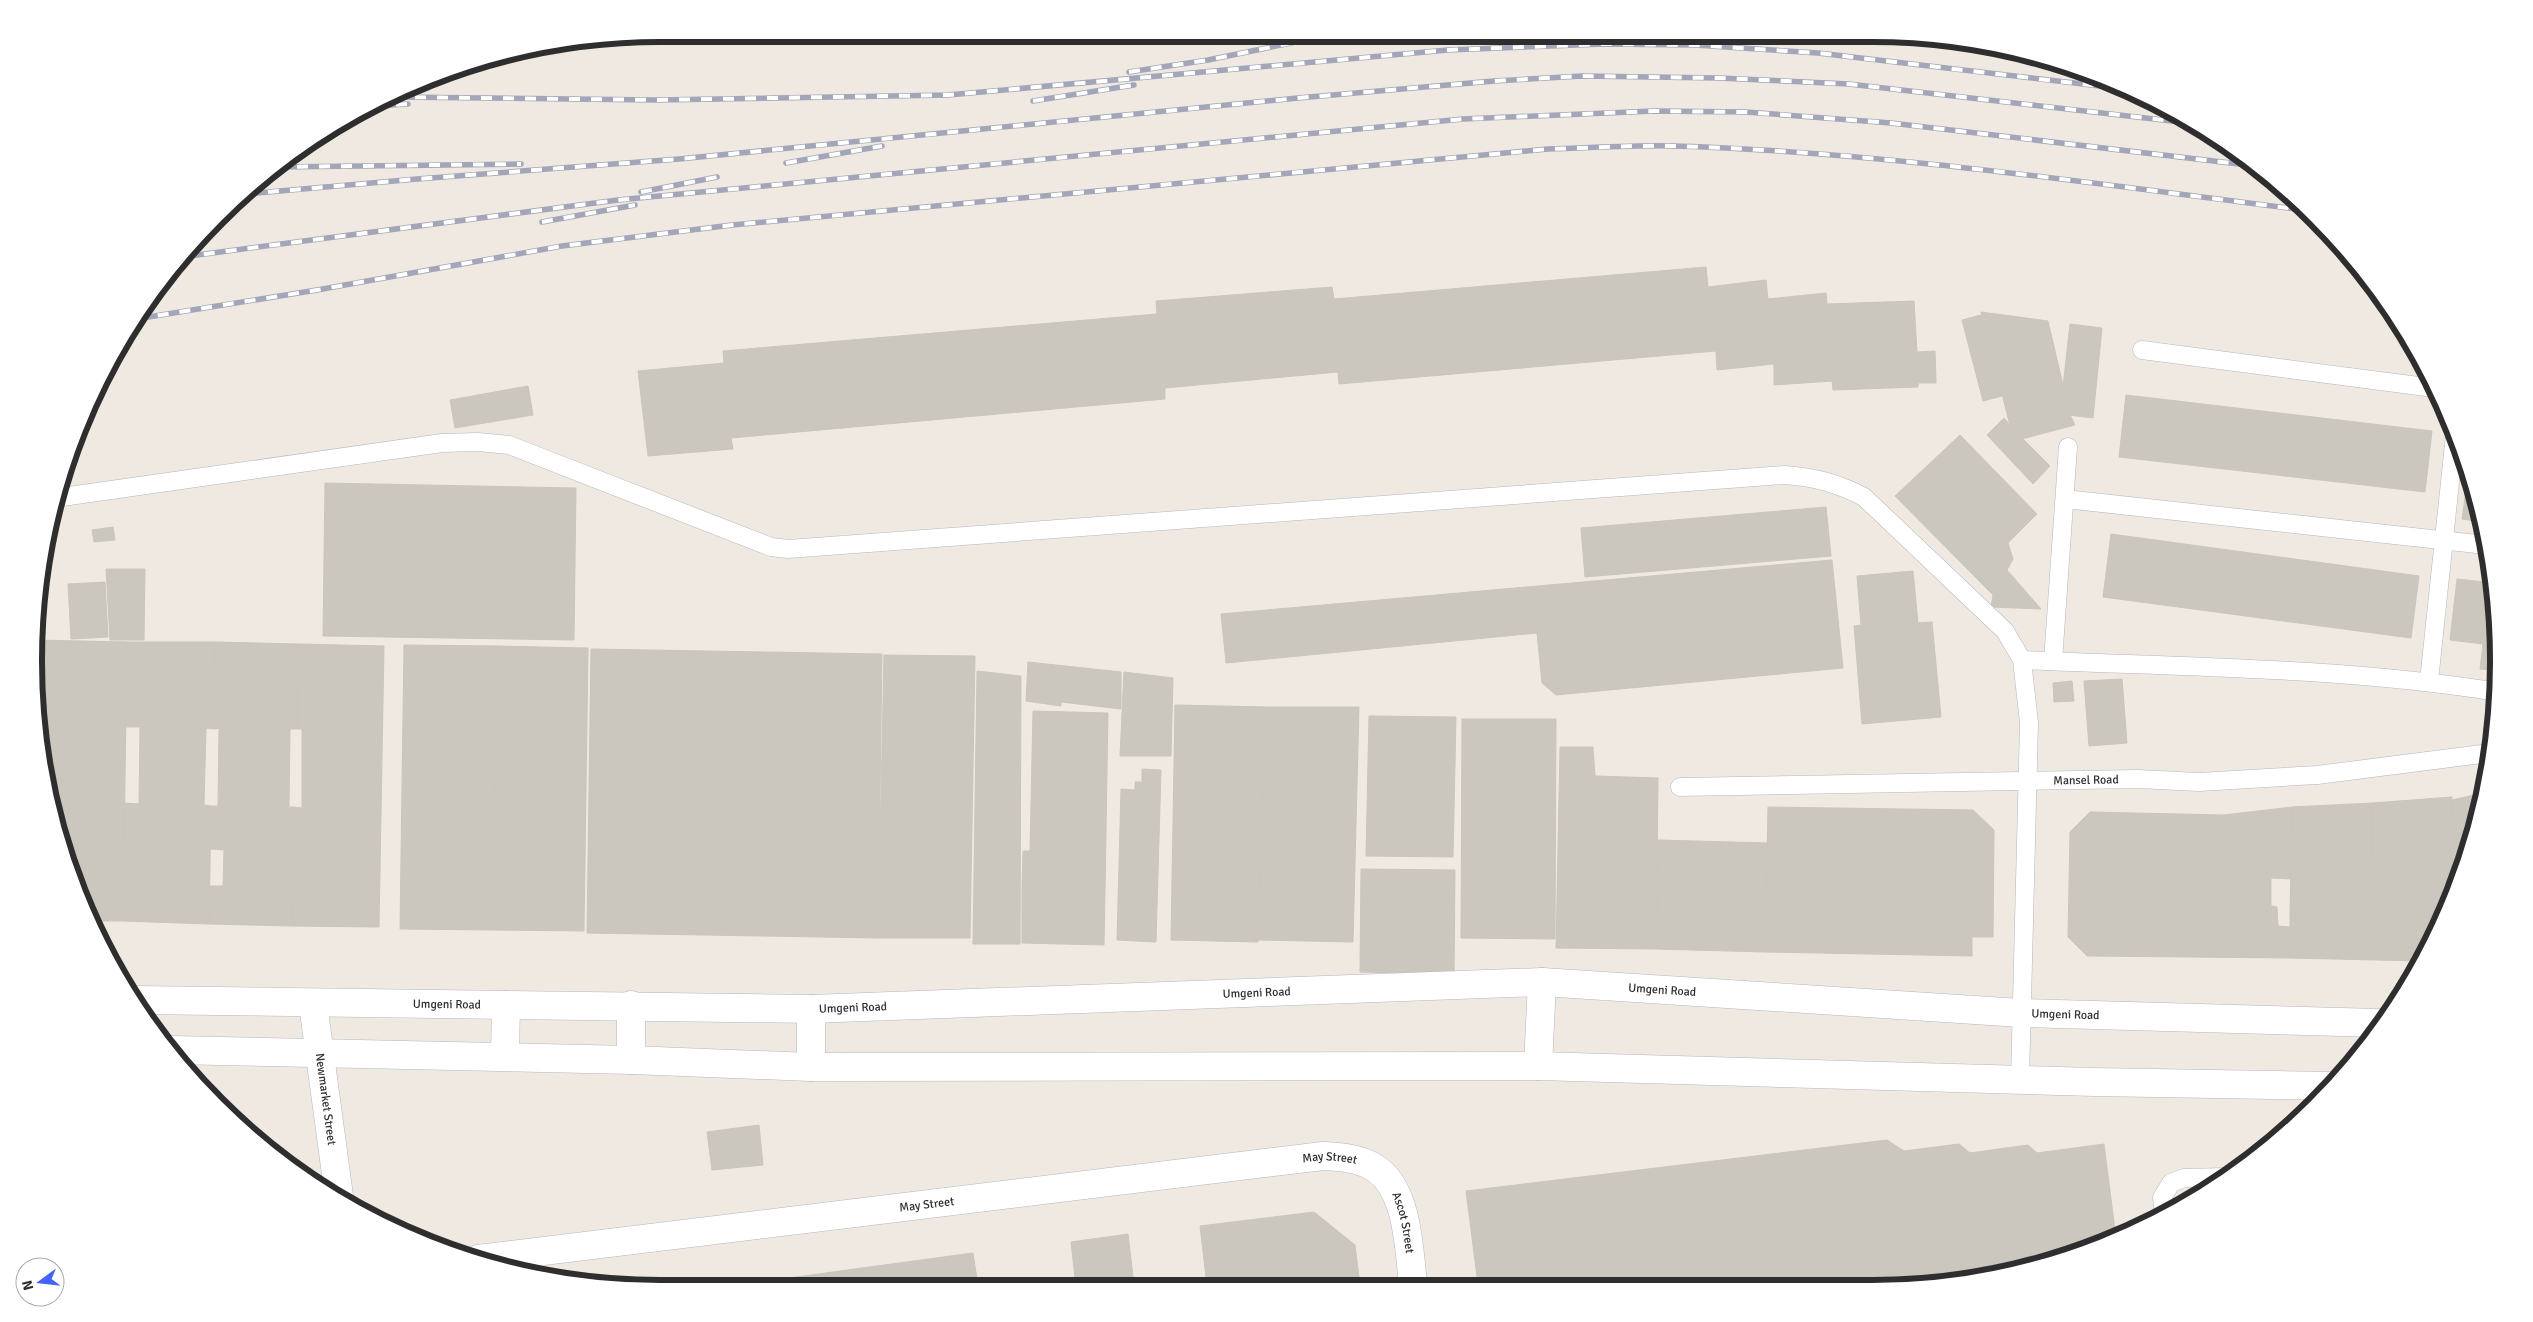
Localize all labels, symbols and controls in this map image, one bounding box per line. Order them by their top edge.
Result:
street label: Mansel Road [2053,772,2119,788]
street label: Umgeni Road [1628,981,1697,1000]
street label: Umgeni Road [1222,984,1291,1002]
street label: Umgeni Road [413,997,481,1013]
street label: Umgeni Road [819,999,887,1017]
street label: Umgeni Road [2031,1006,2100,1023]
street label: Newmarket Street [312,1052,339,1146]
street label: May Street [1301,1149,1359,1168]
street label: Ascot Street [1388,1190,1417,1254]
street label: May Street [898,1194,955,1216]
north arrow [15,1257,65,1307]
text: N [18,1278,37,1292]

